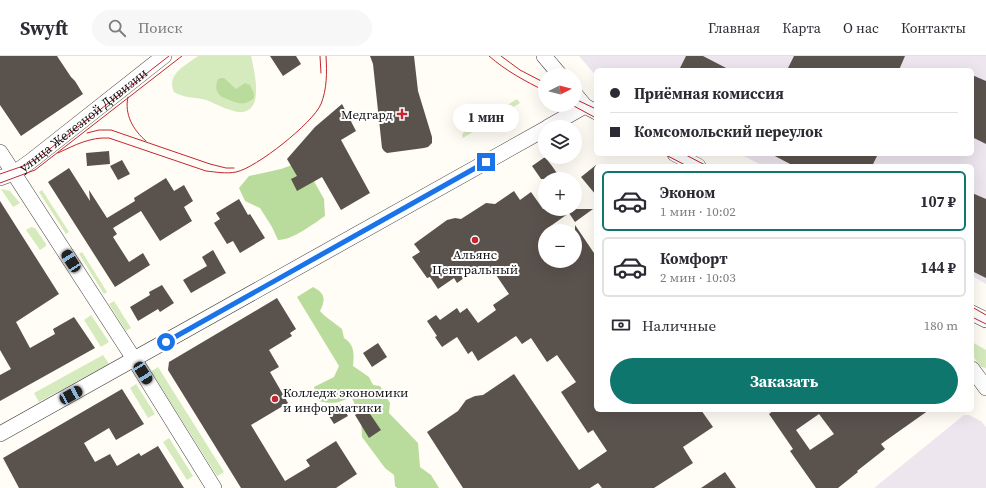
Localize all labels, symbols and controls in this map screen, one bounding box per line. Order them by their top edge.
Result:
search box [92,10,372,46]
text: Swyft [20,15,68,41]
icon: search [106,17,128,39]
text: Поиск [138,17,183,38]
text: Главная [708,18,760,38]
text: Карта [782,18,821,38]
text: О нас [843,18,879,38]
text: Контакты [901,18,966,38]
street label: улица Железной Дивизии [16,64,151,176]
north arrow [538,68,582,112]
map controls [538,68,582,268]
text: Приёмная комиссия [634,83,784,104]
callout: 1 мин [453,104,519,132]
place label: Медгард [341,106,393,123]
marker: Медгард [396,108,408,120]
text: 1 мин [468,109,504,126]
button: layers [538,120,582,164]
text: Комсомольский переулок [634,121,823,142]
route end [477,153,495,171]
button: + [538,172,582,216]
text: Эконом [660,182,715,203]
icon: car [612,183,648,219]
text: 107 ₽ [920,191,956,212]
text: 1 мин · 10:02 [660,203,736,220]
button: − [538,224,582,268]
marker: Альянс Центральный [470,235,480,245]
place label: Альянс Центральный [432,246,518,278]
car [59,248,83,274]
text: Комфорт [660,248,728,269]
icon: car [612,249,648,285]
text: 144 ₽ [920,257,956,278]
text: 2 мин · 10:03 [660,269,736,286]
icon: cash [610,314,632,336]
text: Наличные [642,315,716,336]
text: 180 m [924,317,958,334]
route start [157,333,175,351]
button: Заказать [610,358,958,404]
car [132,360,154,386]
car [58,384,84,406]
place label: Колледж экономики и информатики [283,384,409,416]
marker: Колледж экономики и информатики [270,394,280,404]

